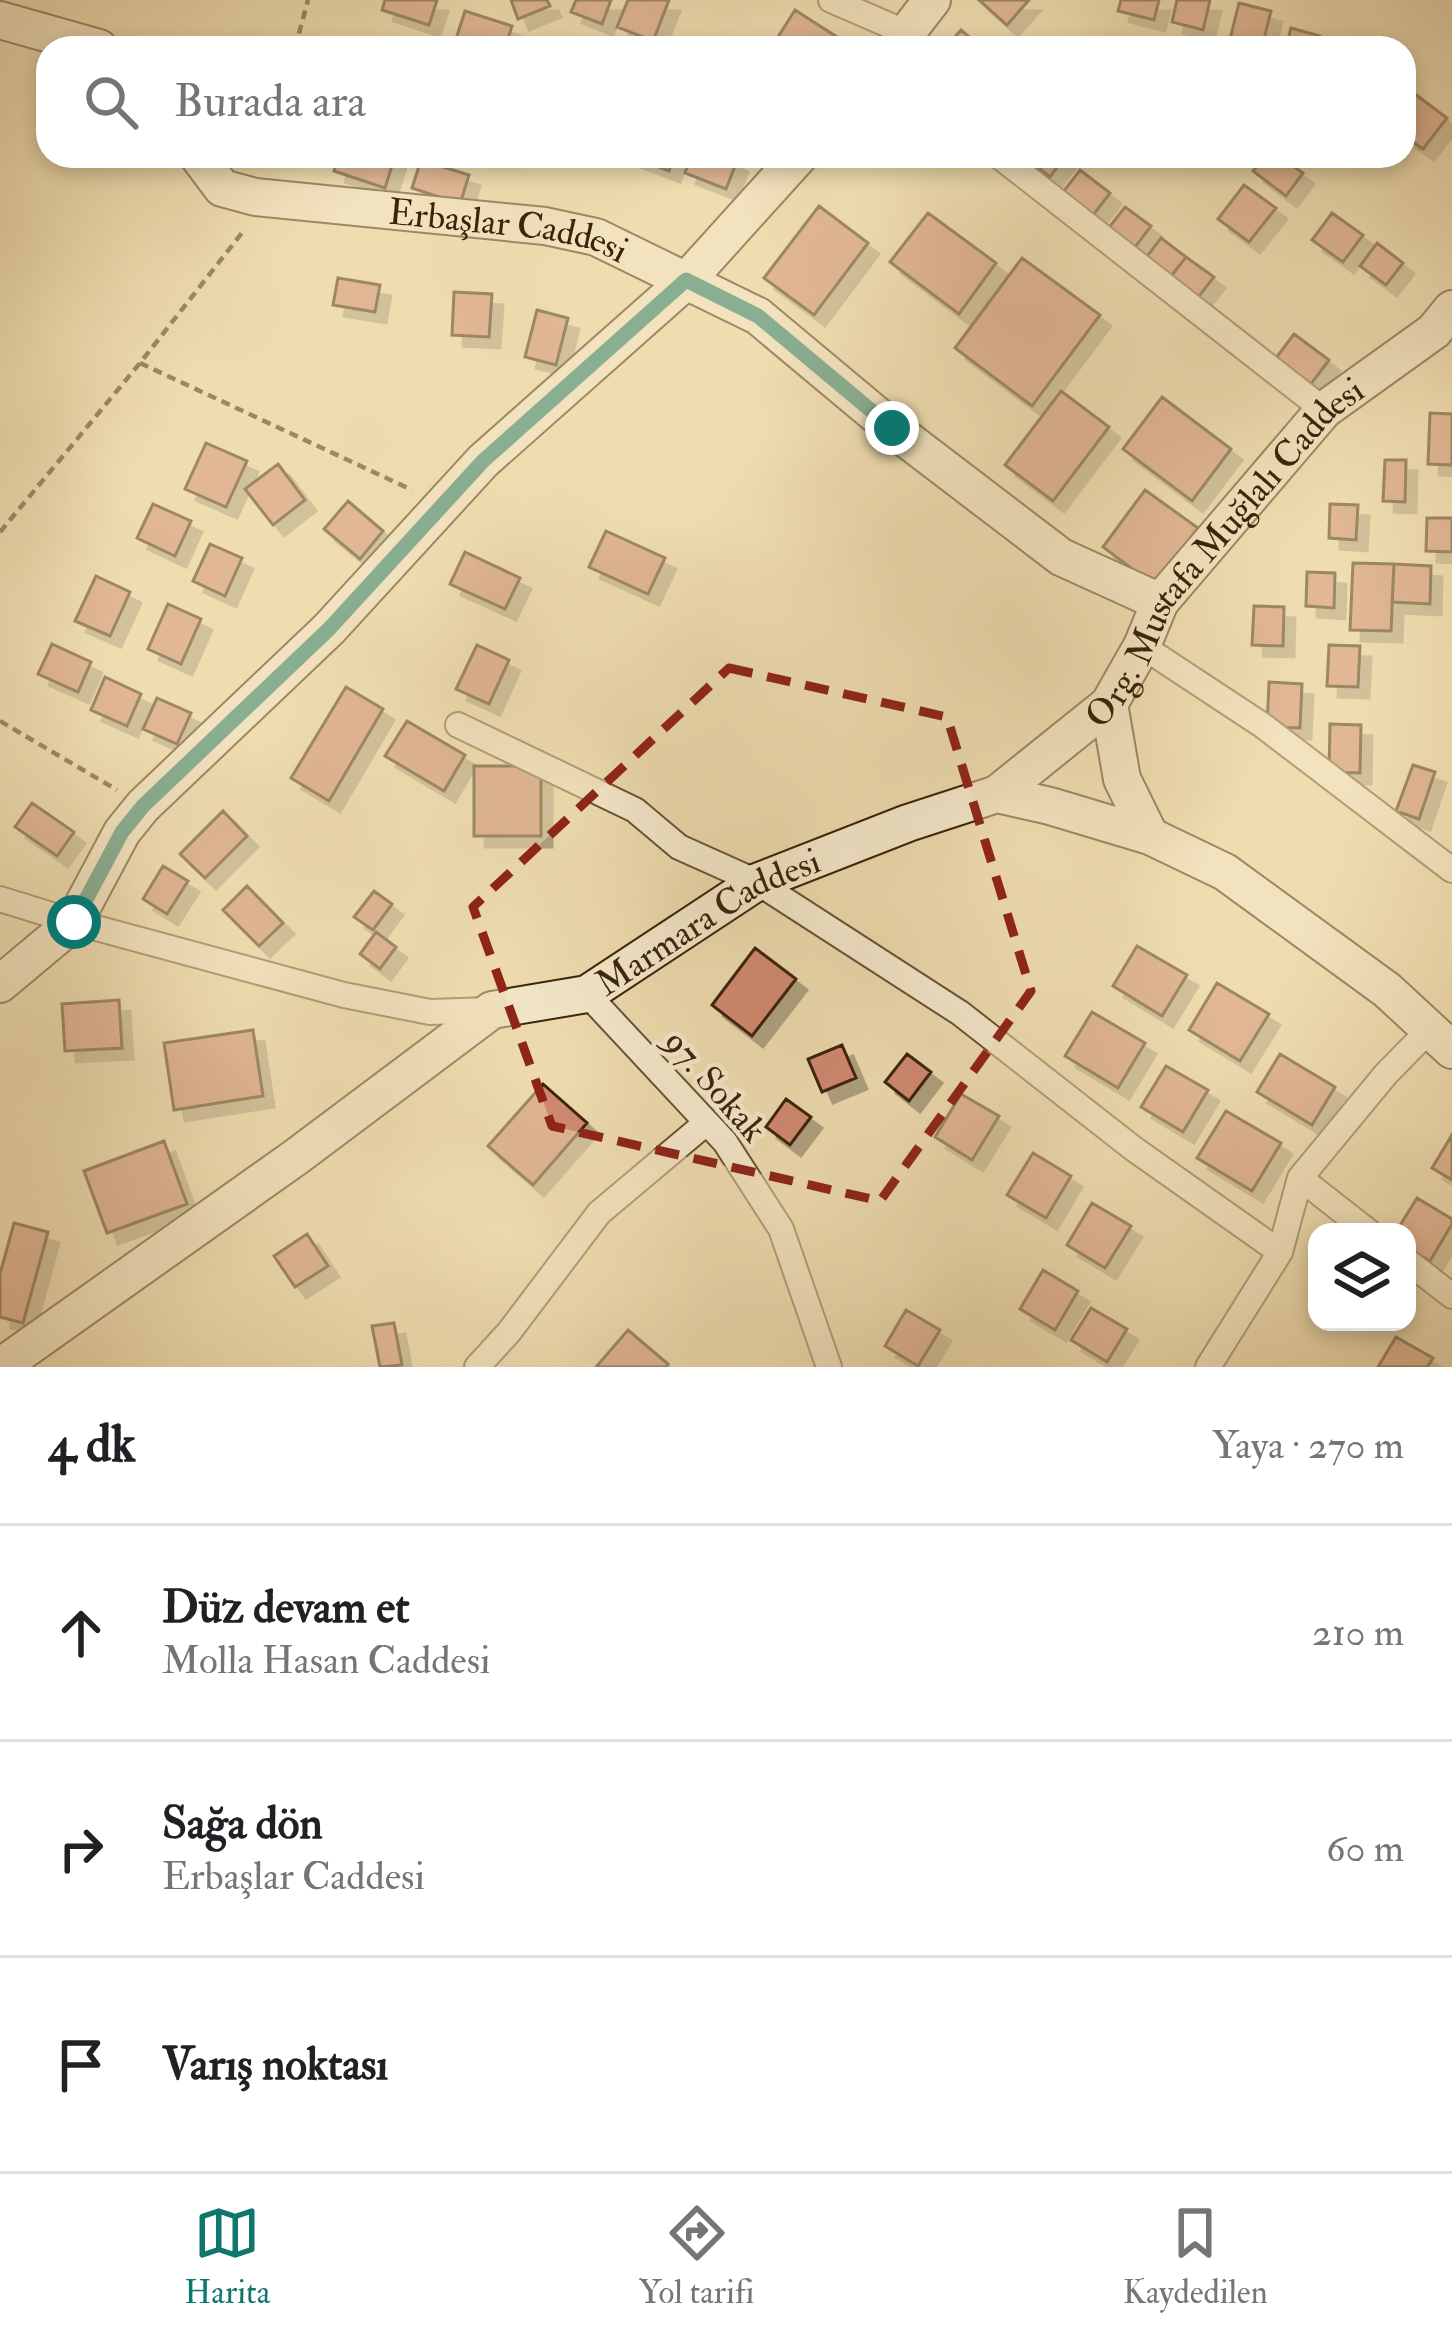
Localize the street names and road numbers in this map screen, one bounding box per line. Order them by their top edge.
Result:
street label: Erbaşlar Caddesi [386,189,635,273]
street label: Org. Mustafa Muğlalı Caddesi [1076,368,1373,738]
street label: Marmara Caddesi [587,839,827,1006]
street label: 97. Sokak [652,1018,776,1152]

